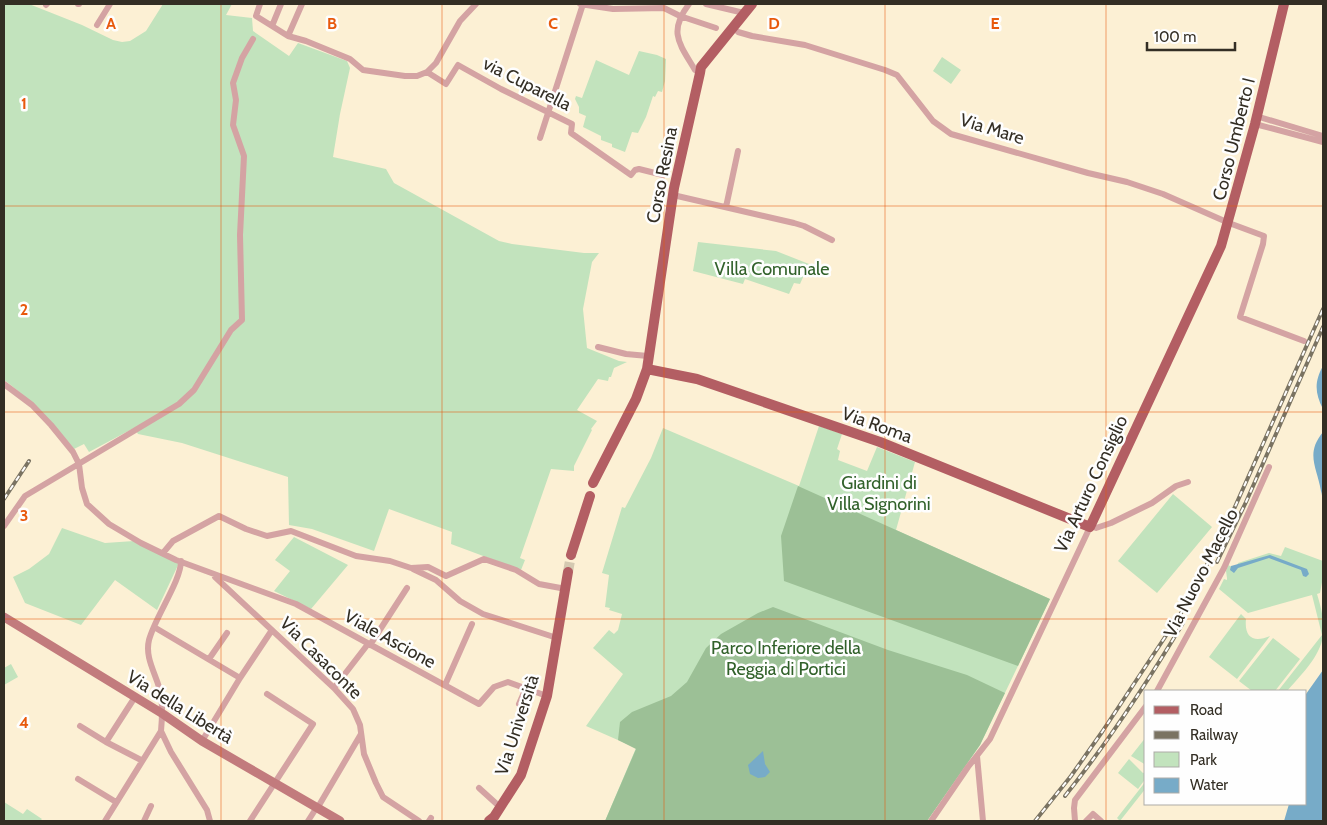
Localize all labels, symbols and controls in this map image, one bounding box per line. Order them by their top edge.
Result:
text: A [106,14,116,33]
text: B [327,14,337,33]
text: C [548,14,558,33]
text: D [768,14,780,33]
text: E [990,14,1000,33]
scale bar [1147,20,1234,52]
text: 100 m [1154,28,1196,46]
street label: via Cuparella [479,52,575,116]
street label: Corso Umberto I [1208,75,1260,203]
text: 1 [21,94,27,113]
street label: Via Mare [957,109,1027,149]
street label: Corso Resina [642,125,682,225]
park label: Villa Comunale [715,258,829,280]
text: 2 [20,300,28,319]
street label: Via Roma [839,402,915,448]
street label: Via Arturo Consiglio [1050,412,1132,556]
park label: Giardini di Villa Signorini [827,472,931,515]
street label: Via Nuovo Macello [1159,505,1243,641]
text: 3 [20,506,28,525]
street label: Viale Ascione [340,605,440,673]
street label: Via Casaconte [275,612,367,704]
park label: Parco Inferiore della Reggia di Portici [711,637,861,680]
street label: Via della Libertà [123,666,237,749]
street label: Via Università [490,672,544,778]
legend [1144,690,1307,805]
text: Road [1190,701,1223,719]
text: 4 [19,713,29,732]
text: Railway [1190,726,1239,744]
text: Park [1190,751,1217,769]
text: Water [1190,776,1228,794]

